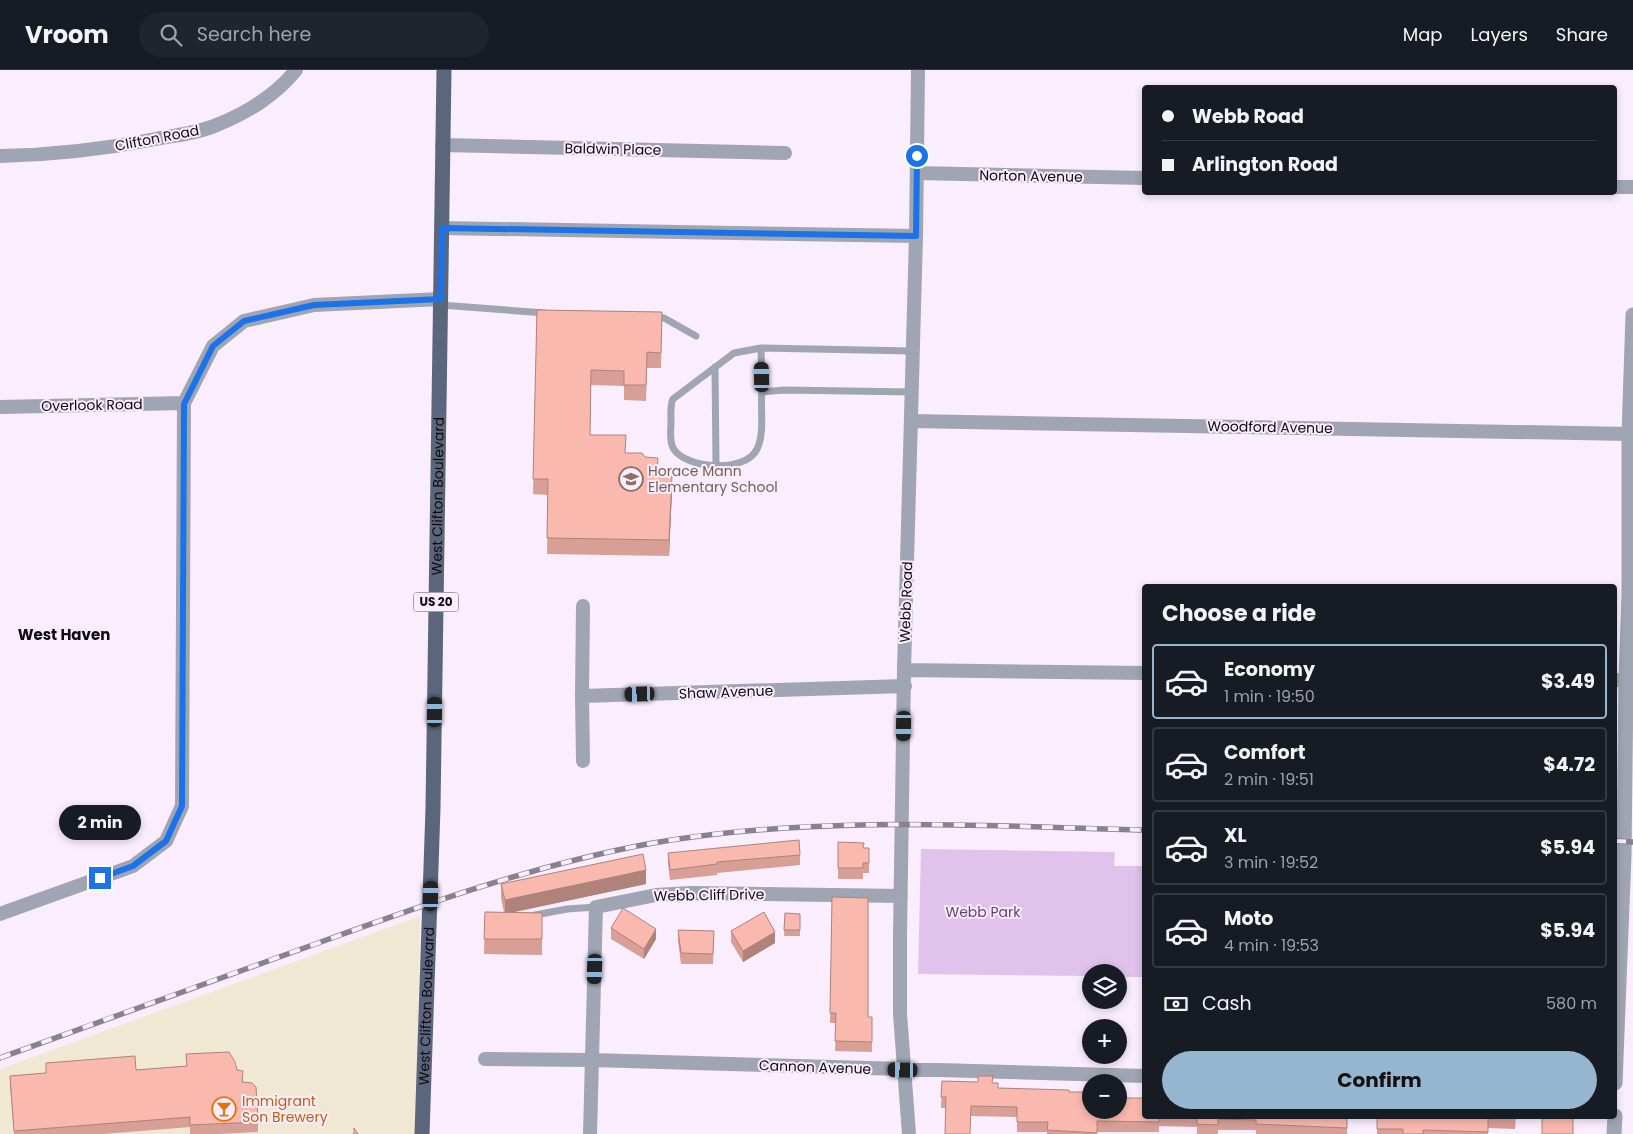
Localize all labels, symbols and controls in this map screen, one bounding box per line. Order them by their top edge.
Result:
search box [139,12,489,57]
text: Vroom [25,18,109,51]
icon: search [157,21,185,49]
text: Search here [197,21,311,48]
text: Map [1403,22,1443,47]
text: Layers [1471,22,1528,47]
text: Share [1556,22,1608,47]
text: Webb Road [1192,103,1304,130]
street label: Clifton Road [113,120,201,156]
street label: Baldwin Place [564,138,662,160]
route start [906,145,928,167]
text: Arlington Road [1192,151,1338,178]
street label: Norton Avenue [979,165,1083,187]
car [754,362,769,392]
street label: Overlook Road [41,394,143,416]
street label: Woodford Avenue [1207,416,1333,438]
street label: West Clifton Boulevard [426,417,449,576]
place label: Horace Mann Elementary School [648,461,778,497]
school or university icon: Horace Mann Elementary School [618,466,644,492]
street label: Webb Road [895,561,917,643]
road number: US 20 [414,592,458,612]
text: Choose a ride [1162,598,1316,629]
district label: West Haven [18,624,110,645]
text: Economy [1224,656,1315,683]
icon: car [1164,659,1209,704]
text: $3.49 [1541,668,1595,695]
street label: Shaw Avenue [678,680,774,704]
text: 1 min · 19:50 [1224,685,1315,708]
car [624,686,655,702]
car [427,697,442,727]
car [896,711,911,741]
text: Comfort [1224,739,1306,766]
icon: car [1164,742,1209,787]
text: $4.72 [1543,751,1595,778]
text: 2 min · 19:51 [1224,768,1314,791]
callout: 2 min [59,806,141,840]
text: 2 min [78,811,122,834]
text: XL [1224,822,1247,849]
icon: car [1164,825,1209,870]
text: $5.94 [1540,834,1595,861]
text: 3 min · 19:52 [1224,851,1318,874]
route end [89,867,111,889]
car [423,881,438,911]
street label: Webb Cliff Drive [653,884,765,906]
park label: Webb Park [945,902,1021,922]
text: Moto [1224,905,1273,932]
icon: car [1164,908,1209,953]
text: $5.94 [1540,917,1595,944]
street label: West Clifton Boulevard [414,927,439,1086]
text: 4 min · 19:53 [1224,934,1319,957]
car [586,954,603,984]
map controls [1082,964,1127,1119]
button: layers [1082,964,1127,1009]
icon: cash [1162,990,1190,1018]
text: Cash [1202,990,1252,1017]
text: 580 m [1546,992,1597,1015]
button: + [1082,1019,1127,1064]
button: Confirm [1162,1051,1597,1109]
street label: Cannon Avenue [758,1055,872,1079]
car [887,1062,918,1078]
button: − [1082,1074,1127,1119]
place label: Immigrant Son Brewery [242,1091,328,1127]
bar icon: Immigrant Son Brewery [211,1096,237,1122]

